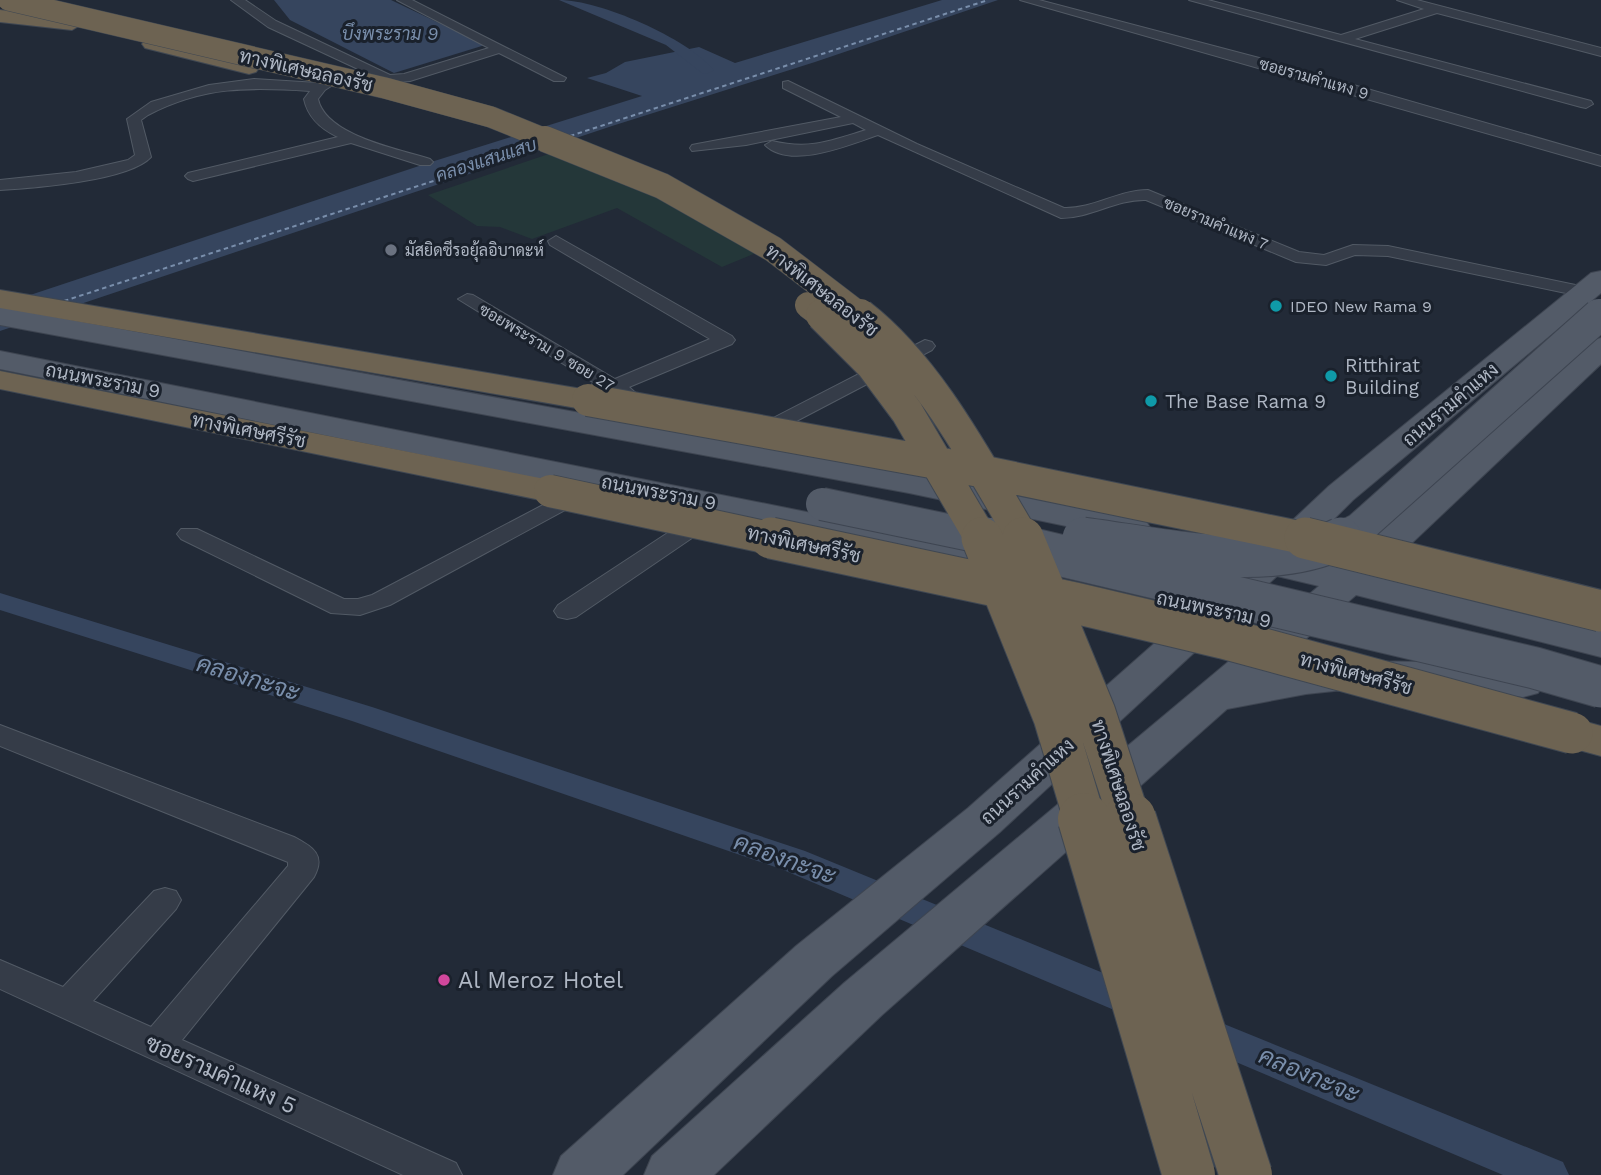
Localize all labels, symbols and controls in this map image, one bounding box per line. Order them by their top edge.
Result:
water label: บึงพระราม 9 [342,22,438,44]
street label: ทางพิเศษฉลองรัช [237,44,375,97]
street label: ซอยรามคำแหง 9 [1257,54,1371,103]
water label: คลองแสนแสบ [433,133,539,186]
street label: ซอยรามคำแหง 7 [1161,193,1271,254]
place label: มัสยิดซีรอยุ้ลอิบาดะห์ [405,238,544,262]
street label: ทางพิเศษฉลองรัช [761,239,883,341]
marker: มัสยิดซีรอยุ้ลอิบาดะห์ [383,242,399,258]
place label: IDEO New Rama 9 [1290,297,1432,316]
marker: IDEO New Rama 9 [1268,298,1284,314]
street label: ซอยพระราม 9 ซอย 27 [476,300,618,395]
place label: Ritthirat Building [1345,354,1420,399]
street label: ถนนพระราม 9 [44,358,162,403]
street label: ถนนรามคำแหง [1398,358,1503,451]
marker: Ritthirat Building [1323,368,1339,384]
place label: The Base Rama 9 [1165,390,1326,413]
marker: The Base Rama 9 [1143,393,1159,409]
street label: ทางพิเศษศรีรัช [190,407,308,453]
street label: ถนนพระราม 9 [600,470,718,515]
street label: ทางพิเศษศรีรัช [745,520,863,568]
street label: ถนนพระราม 9 [1155,586,1273,633]
street label: ทางพิเศษศรีรัช [1297,646,1415,700]
water label: คลองกะจะ [193,649,303,707]
street label: ทางพิเศษฉลองรัช [1086,717,1151,854]
street label: ถนนรามคำแหง [976,733,1079,829]
water label: คลองกะจะ [730,828,840,890]
place label: Al Meroz Hotel [458,967,623,994]
marker: Al Meroz Hotel [436,972,452,988]
street label: ซอยรามคำแหง 5 [141,1028,301,1120]
water label: คลองกะจะ [1255,1041,1364,1109]

